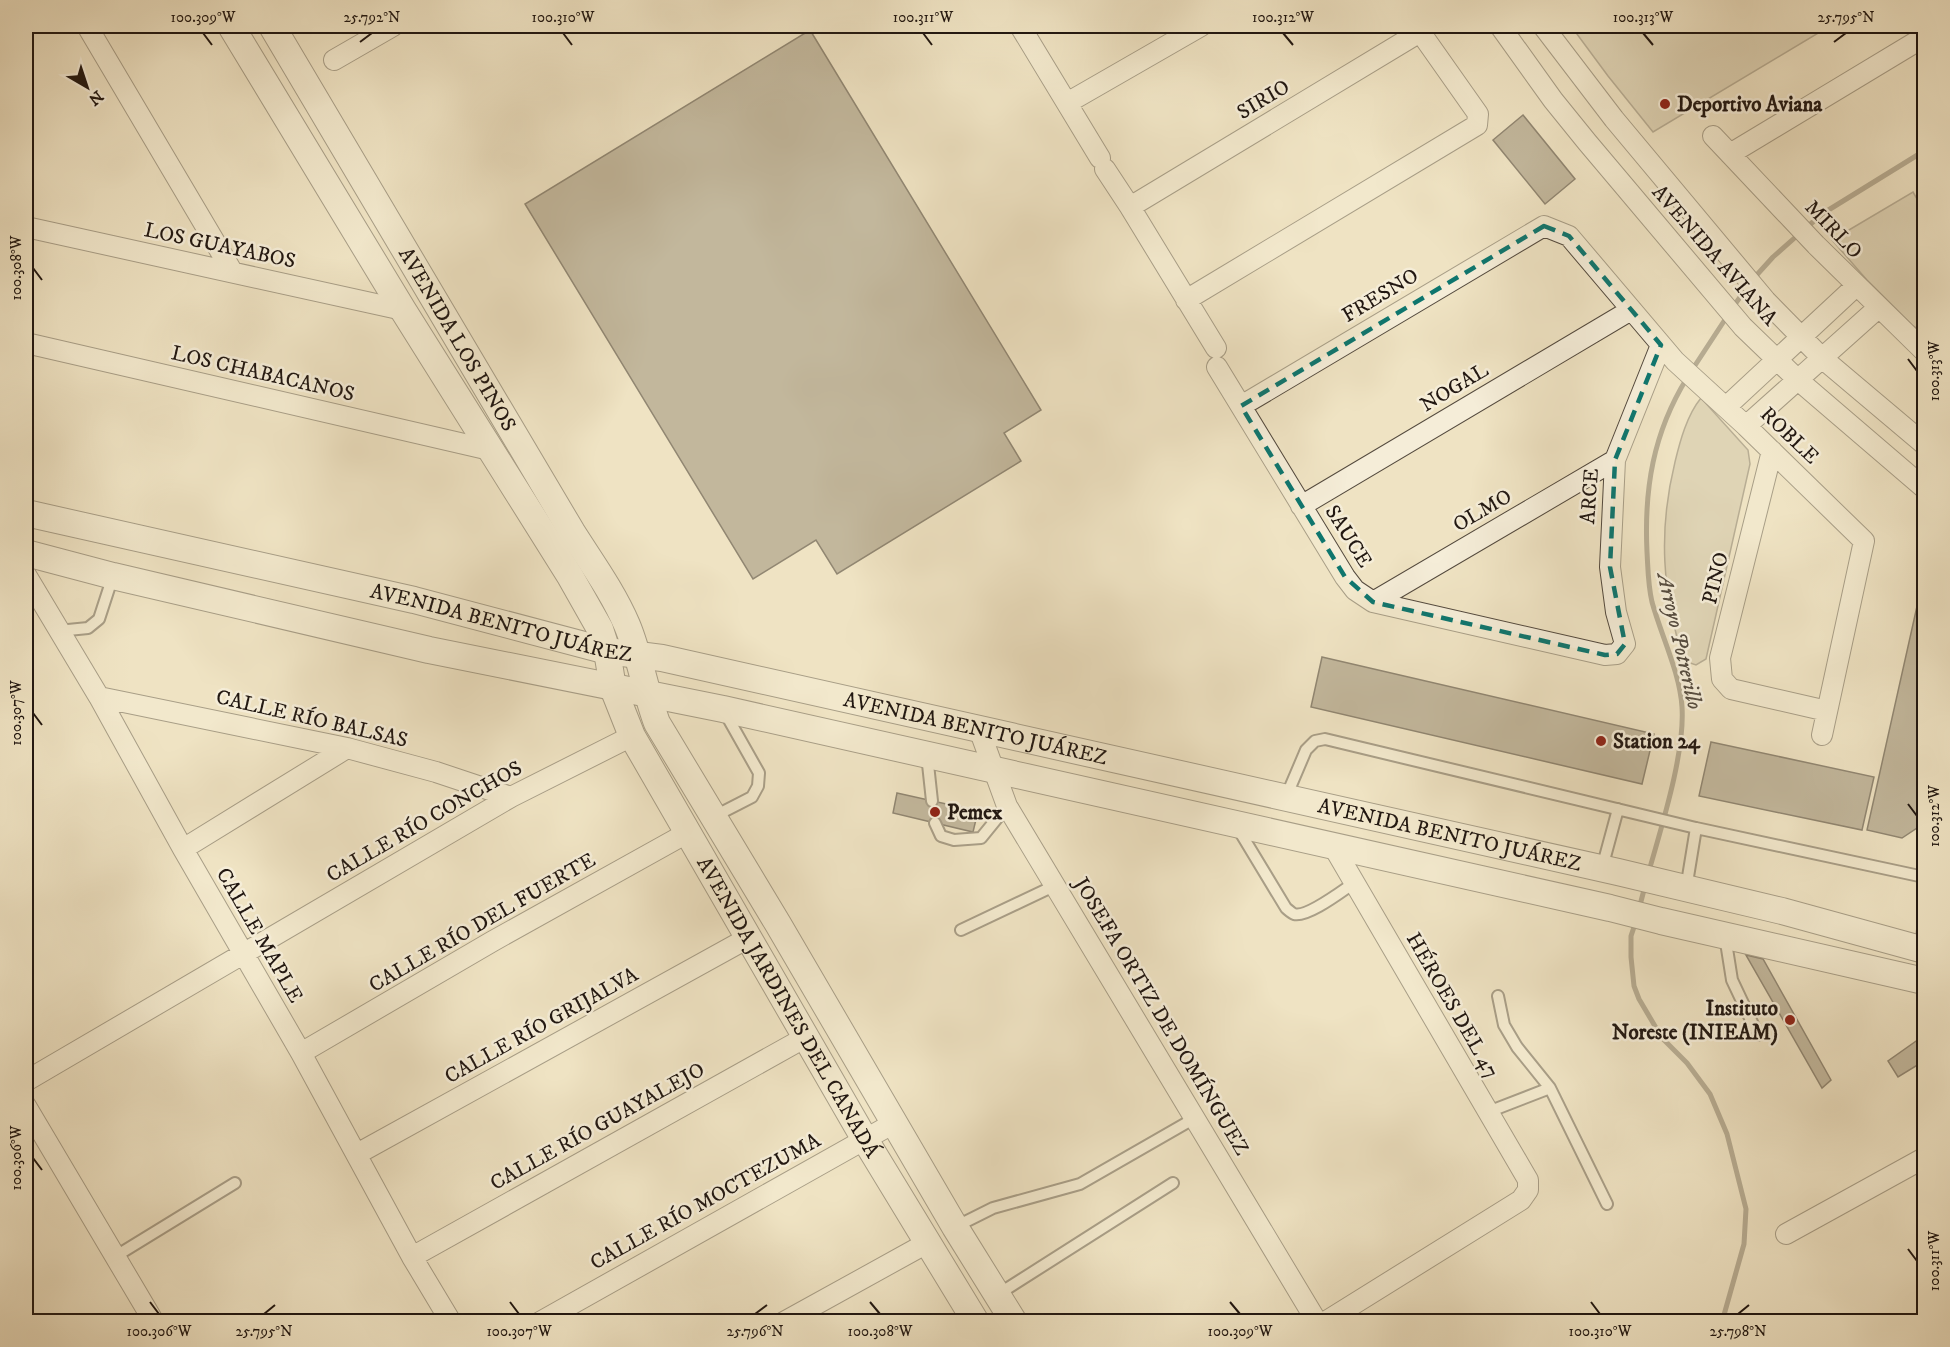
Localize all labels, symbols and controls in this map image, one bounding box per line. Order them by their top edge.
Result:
text: 100.309°W [171,8,236,27]
text: 25.792°N [344,8,400,27]
text: 100.310°W [532,8,595,27]
text: 100.311°W [893,8,953,27]
text: 100.312°W [1252,8,1314,27]
text: 100.313°W [1613,8,1673,27]
text: 25.795°N [1818,8,1874,27]
north arrow [57,57,117,117]
street label: SIRIO [1232,74,1295,126]
text: N [84,86,107,110]
place label: Deportivo Aviana [1677,92,1823,118]
marker: Deportivo Aviana [1658,97,1672,111]
street label: AVENIDA AVIANA [1646,180,1783,332]
street label: MIRLO [1799,195,1868,265]
street label: LOS GUAYABOS [142,217,298,275]
text: 100.308°W [7,235,26,300]
street label: AVENIDA LOS PINOS [392,243,521,436]
street label: FRESNO [1338,263,1423,329]
street label: LOS CHABACANOS [169,340,357,408]
text: 100.313°W [1925,341,1944,401]
street label: NOGAL [1416,357,1493,418]
street label: ROBLE [1754,401,1824,470]
street label: ARCE [1575,467,1605,525]
street label: OLMO [1448,484,1517,538]
street label: SAUCE [1319,500,1377,573]
street label: PINO [1697,550,1735,607]
water label: Arroyo Potrerillo [1650,568,1708,712]
street label: AVENIDA BENITO JUÁREZ [368,579,634,668]
text: 100.307°W [7,680,26,746]
street label: CALLE RÍO BALSAS [213,682,411,754]
street label: AVENIDA BENITO JUÁREZ [841,687,1110,771]
place label: Station 24 [1613,729,1701,755]
marker: Station 24 [1594,734,1608,748]
street label: CALLE RÍO CONCHOS [321,753,527,889]
text: 100.312°W [1925,785,1944,847]
street label: AVENIDA BENITO JUÁREZ [1315,793,1584,877]
place label: Pemex [947,800,1003,826]
marker: Pemex [928,805,942,819]
street label: CALLE RÍO DEL FUERTE [364,845,601,998]
street label: AVENIDA JARDINES DEL CANADÁ [690,852,887,1163]
street label: CALLE MAPLE [210,863,308,1008]
street label: JOSEFA ORTIZ DE DOMÍNGUEZ [1067,870,1256,1160]
street label: HÉROES DEL 47 [1400,928,1505,1083]
street label: CALLE RÍO GRIJALVA [439,960,643,1090]
place label: Instituto Noreste (INIEAM) [1612,996,1778,1046]
marker: Instituto Noreste (INIEAM) [1783,1013,1797,1027]
street label: CALLE RÍO GUAYALEJO [485,1055,709,1197]
text: 100.306°W [7,1125,26,1191]
street label: CALLE RÍO MOCTEZUMA [585,1126,826,1276]
text: 100.311°W [1925,1231,1944,1291]
text: 100.306°W [126,1322,192,1341]
text: 25.795°N [236,1322,292,1341]
text: 100.307°W [486,1322,552,1341]
text: 25.796°N [726,1322,784,1341]
text: 100.308°W [848,1322,913,1341]
text: 100.309°W [1208,1322,1273,1341]
text: 100.310°W [1569,1322,1632,1341]
text: 25.798°N [1710,1322,1766,1341]

